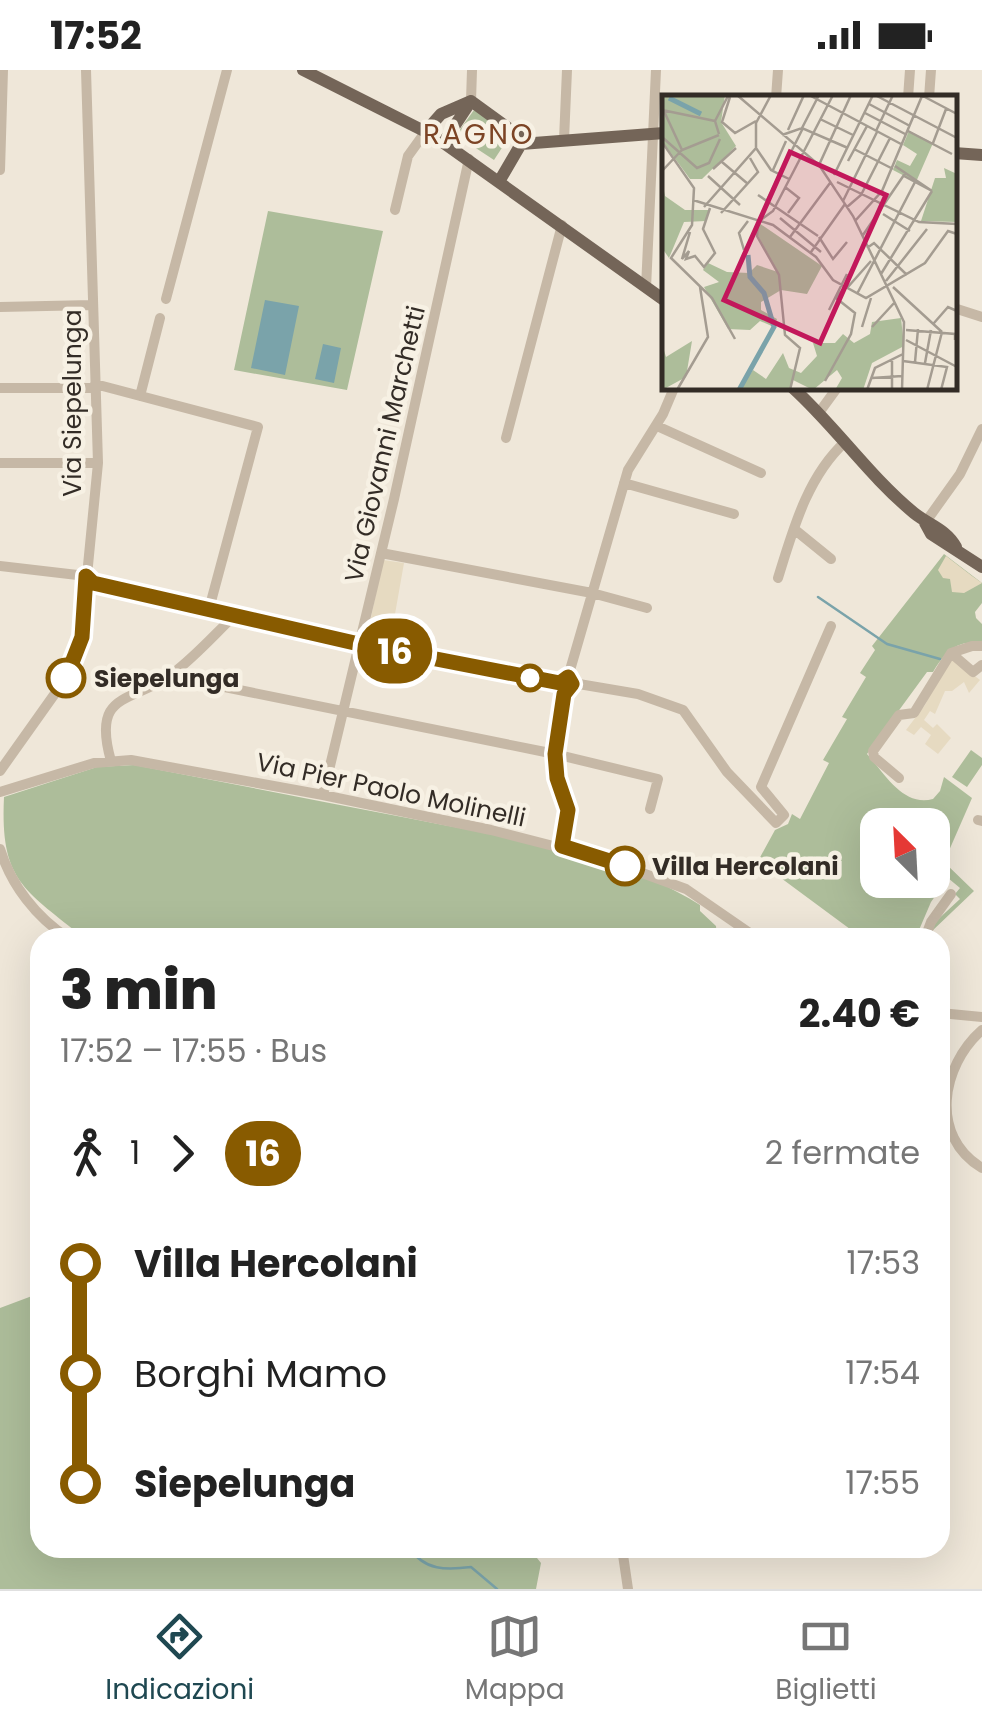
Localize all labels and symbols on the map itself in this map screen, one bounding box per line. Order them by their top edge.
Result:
inset map [662,95,957,390]
district label: RAGNO [423,115,535,154]
street label: Via Giovanni Marchetti [336,302,434,586]
street label: Via Siepelunga [55,309,90,497]
line badge: 16 [350,618,440,684]
marker: Siepelunga [47,659,85,697]
place label: Siepelunga [94,661,240,696]
unlabelled marker [517,665,543,691]
street label: Via Pier Paolo Molinelli [253,744,529,836]
north arrow [860,808,950,898]
marker: Villa Hercolani [606,847,644,885]
place label: Villa Hercolani [652,849,839,884]

